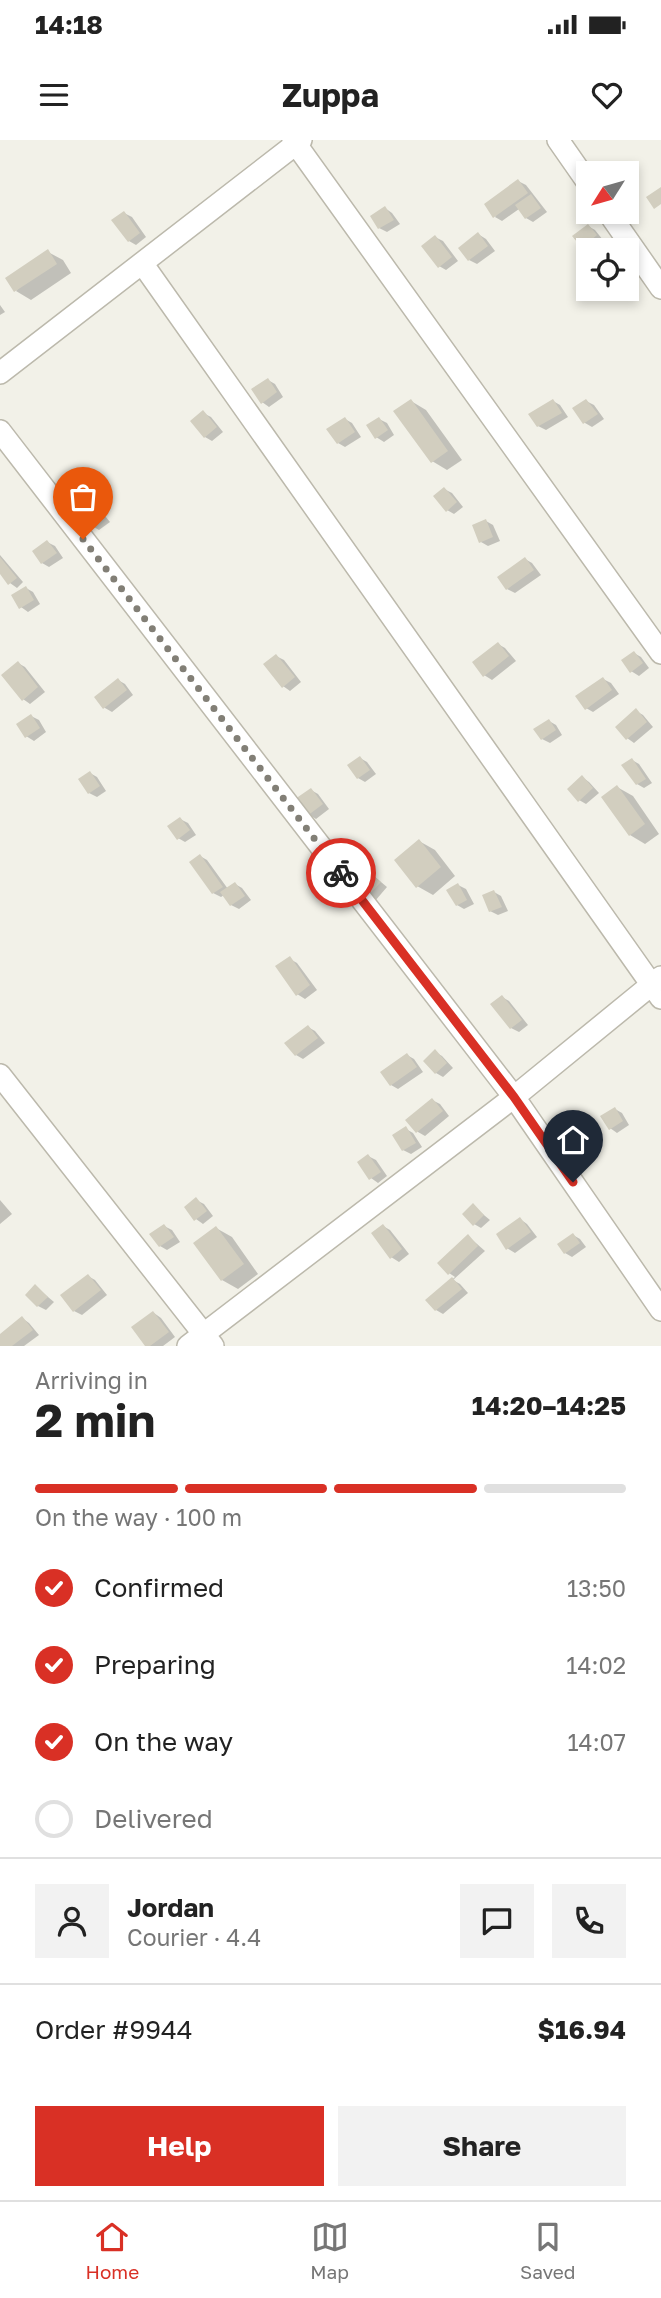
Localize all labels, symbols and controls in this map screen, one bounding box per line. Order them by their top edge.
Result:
text: 14:18 [35,9,103,40]
icon: menu [35,76,73,114]
text: Zuppa [282,76,379,114]
icon: heart [588,76,626,114]
north arrow [576,161,639,224]
map controls [576,161,639,301]
button: locate [576,238,639,301]
pin [53,467,113,539]
icon: bag [64,478,102,516]
courier [306,838,376,908]
icon: bike [322,854,360,892]
pin [543,1110,603,1182]
icon: home [554,1121,592,1159]
text: Arriving in [35,1366,148,1394]
text: 14:20–14:25 [472,1390,626,1421]
text: 2 min [35,1392,155,1447]
text: On the way · 100 m [35,1503,242,1531]
icon: check [35,1569,73,1607]
text: Confirmed [94,1572,224,1603]
text: 13:50 [567,1574,626,1602]
icon: check [35,1646,73,1684]
text: Preparing [94,1649,216,1680]
text: 14:02 [566,1651,626,1679]
icon: check [35,1723,73,1761]
text: On the way [94,1726,233,1757]
text: 14:07 [567,1728,626,1756]
text: Delivered [94,1803,213,1834]
button: person [35,1884,109,1958]
button: chat [460,1884,534,1958]
button: phone [552,1884,626,1958]
text: Jordan [127,1892,214,1923]
text: Courier · 4.4 [127,1923,261,1951]
text: Order #9944 [35,2014,193,2045]
text: $16.94 [538,2014,626,2045]
button: Help [35,2106,324,2186]
button: Share [338,2106,626,2186]
tab: Home [86,2218,139,2283]
tab: Map [310,2218,349,2283]
tab: Saved [520,2218,575,2283]

